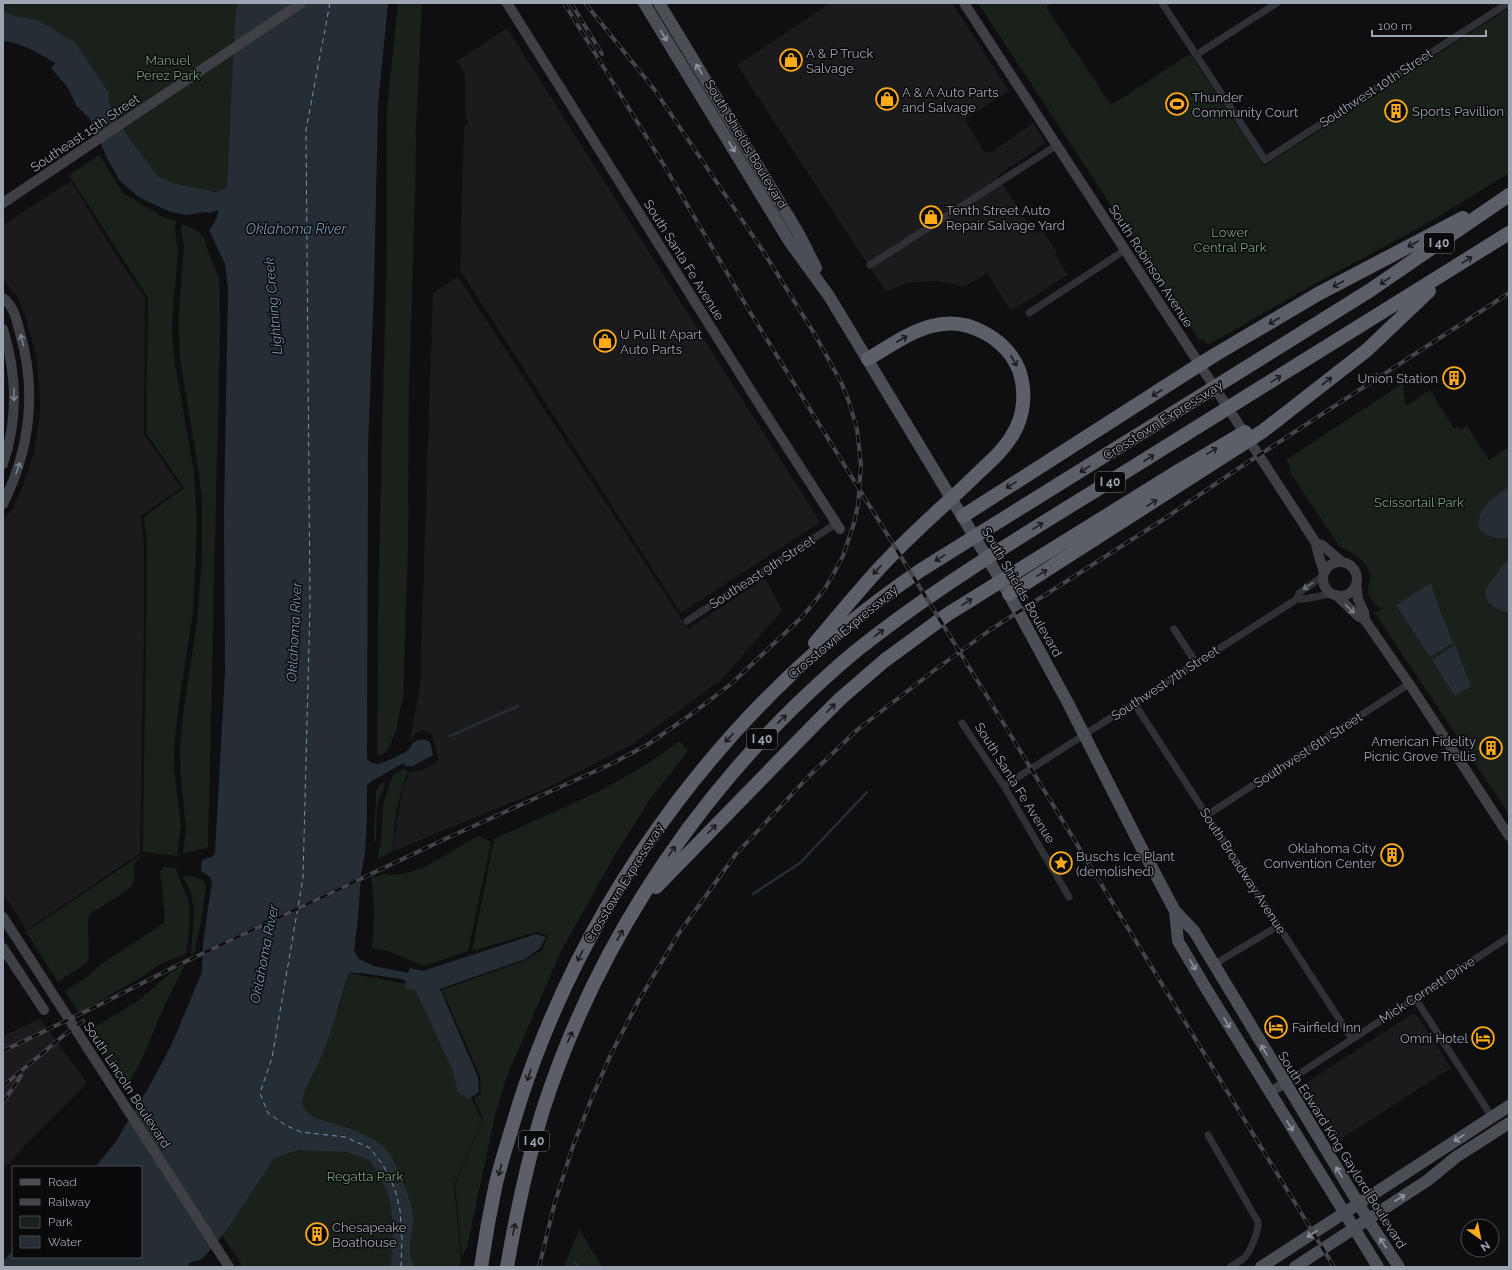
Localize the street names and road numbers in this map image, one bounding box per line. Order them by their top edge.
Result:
street label: Southwest 10th Street [1317,45,1436,130]
street label: South Shields Boulevard [702,77,790,211]
street label: Southeast 15th Street [28,91,143,175]
street label: South Santa Fe Avenue [641,197,727,323]
street label: South Robinson Avenue [1106,202,1196,330]
road number: I 40 [1424,233,1454,253]
street label: Crosstown Expressway [1101,377,1225,463]
road number: I 40 [1095,472,1125,492]
street label: South Shields Boulevard [979,525,1065,659]
street label: Southeast 9th Street [706,532,818,612]
street label: Crosstown Expressway [785,582,901,682]
street label: Southwest 7th Street [1108,642,1222,723]
street label: Southwest 6th Street [1251,709,1366,791]
street label: South Santa Fe Avenue [972,720,1058,846]
road number: I 40 [747,729,777,749]
street label: South Broadway Avenue [1197,805,1290,937]
street label: Crosstown Expressway [581,821,667,945]
street label: Mick Cornett Drive [1376,953,1478,1027]
street label: South Lincoln Boulevard [81,1019,173,1151]
street label: South Edward King Gaylord Boulevard [1275,1049,1409,1251]
road number: I 40 [519,1131,549,1151]

